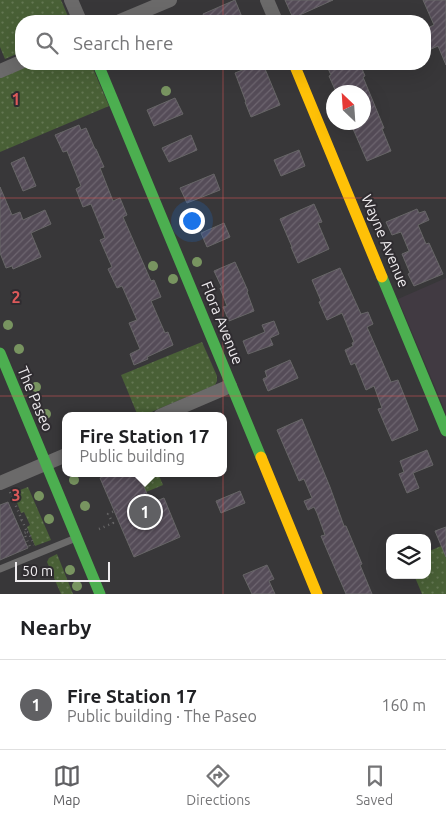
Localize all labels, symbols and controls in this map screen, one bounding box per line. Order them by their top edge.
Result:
search box [15,15,431,70]
icon: search [33,29,61,57]
text: Search here [73,32,173,54]
north arrow [326,85,371,130]
text: 1 [11,90,21,108]
street label: Wayne Avenue [358,192,413,290]
your location [179,208,205,234]
street label: Flora Avenue [198,279,247,367]
text: 2 [11,288,21,306]
street label: The Paseo [14,364,57,434]
popup [62,412,227,477]
text: Fire Station 17 [79,425,210,447]
text: Public building [79,447,185,465]
text: 3 [11,486,21,504]
pin: 1 [129,493,161,531]
map controls [386,534,431,579]
button: layers [386,534,431,579]
scale bar [15,559,110,582]
text: 50 m [22,563,53,579]
text: Nearby [20,615,91,639]
text: Fire Station 17 [67,685,197,707]
text: 1 [31,696,41,714]
text: 160 m [381,696,426,714]
text: Public building · The Paseo [67,707,257,725]
tab: Map [53,762,81,808]
tab: Directions [186,762,250,808]
tab: Saved [356,762,393,808]

